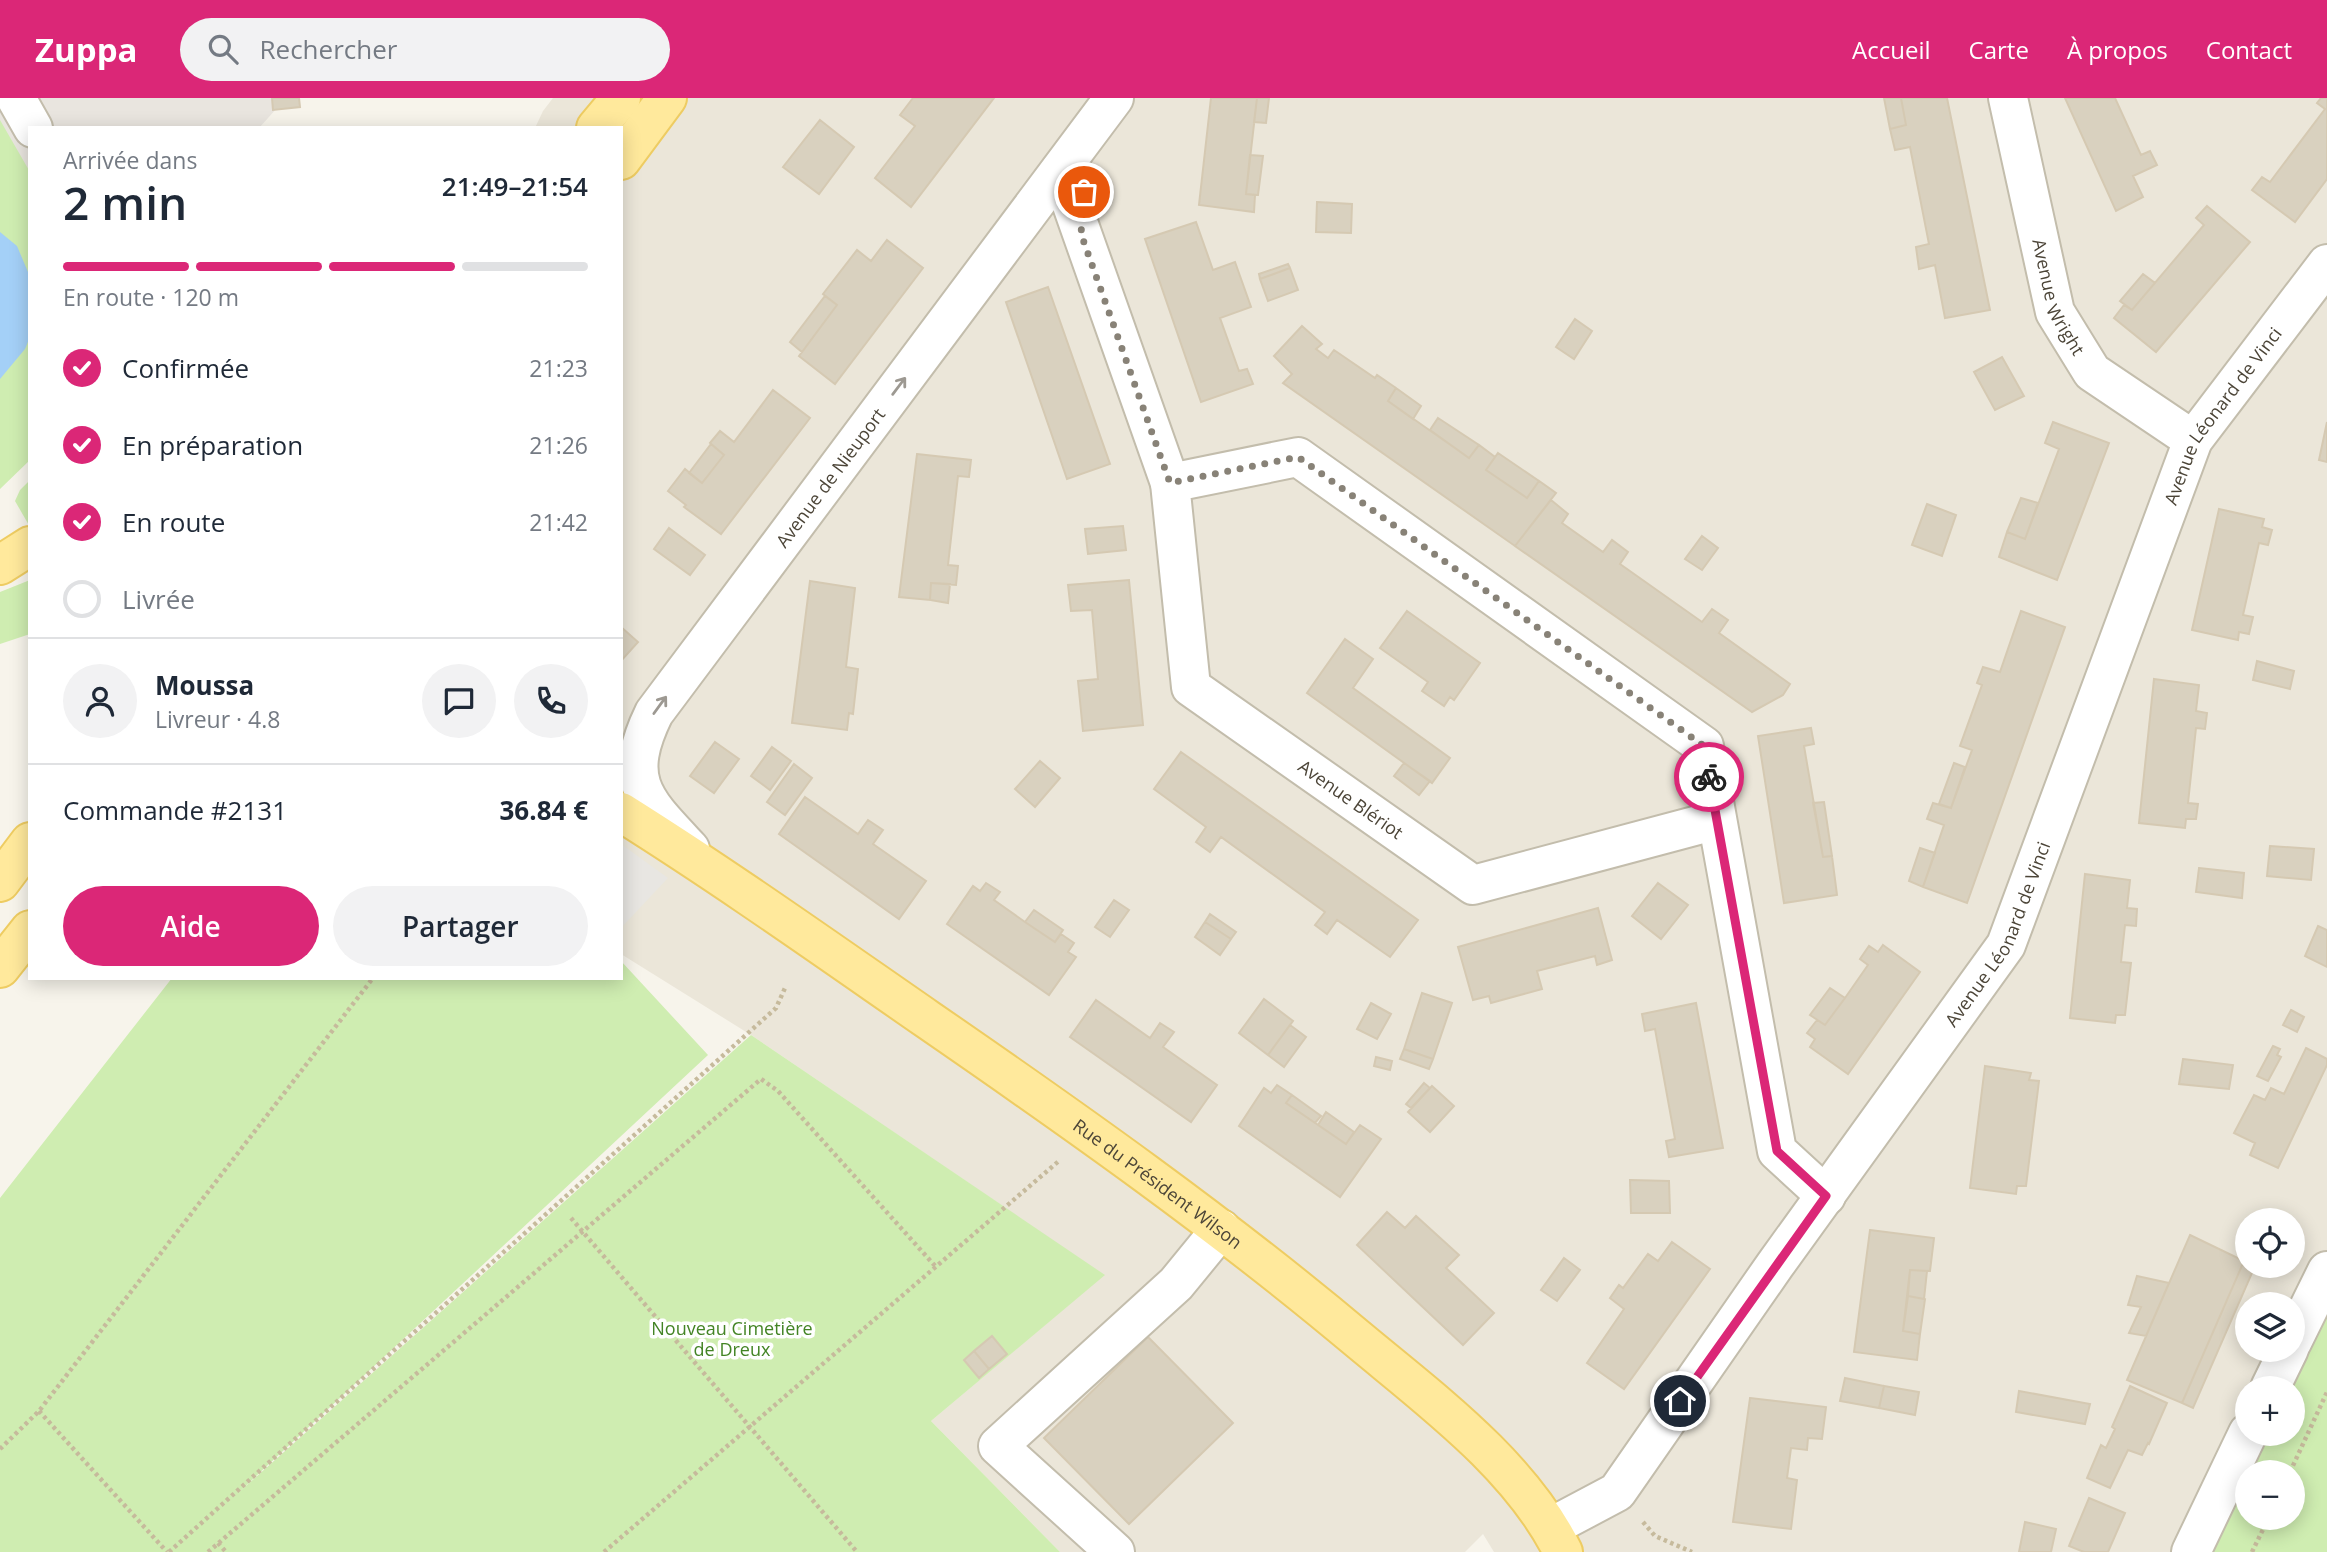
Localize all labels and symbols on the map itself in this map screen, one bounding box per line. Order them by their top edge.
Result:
pin [1054,162,1114,222]
street label: Avenue Wright [2027,236,2091,360]
street label: Avenue Léonard de Vinci [2158,322,2287,508]
one-way arrow [892,377,907,395]
street label: Avenue de Nieuport [770,403,890,552]
one-way arrow [653,696,668,715]
courier [1674,742,1744,812]
street label: Avenue Blériot [1294,754,1408,844]
street label: Avenue Léonard de Vinci [1939,838,2055,1031]
street label: Rue du Président Wilson [1069,1113,1247,1254]
park label: Nouveau Cimetière de Dreux [651,1316,813,1361]
pin [1650,1371,1710,1431]

